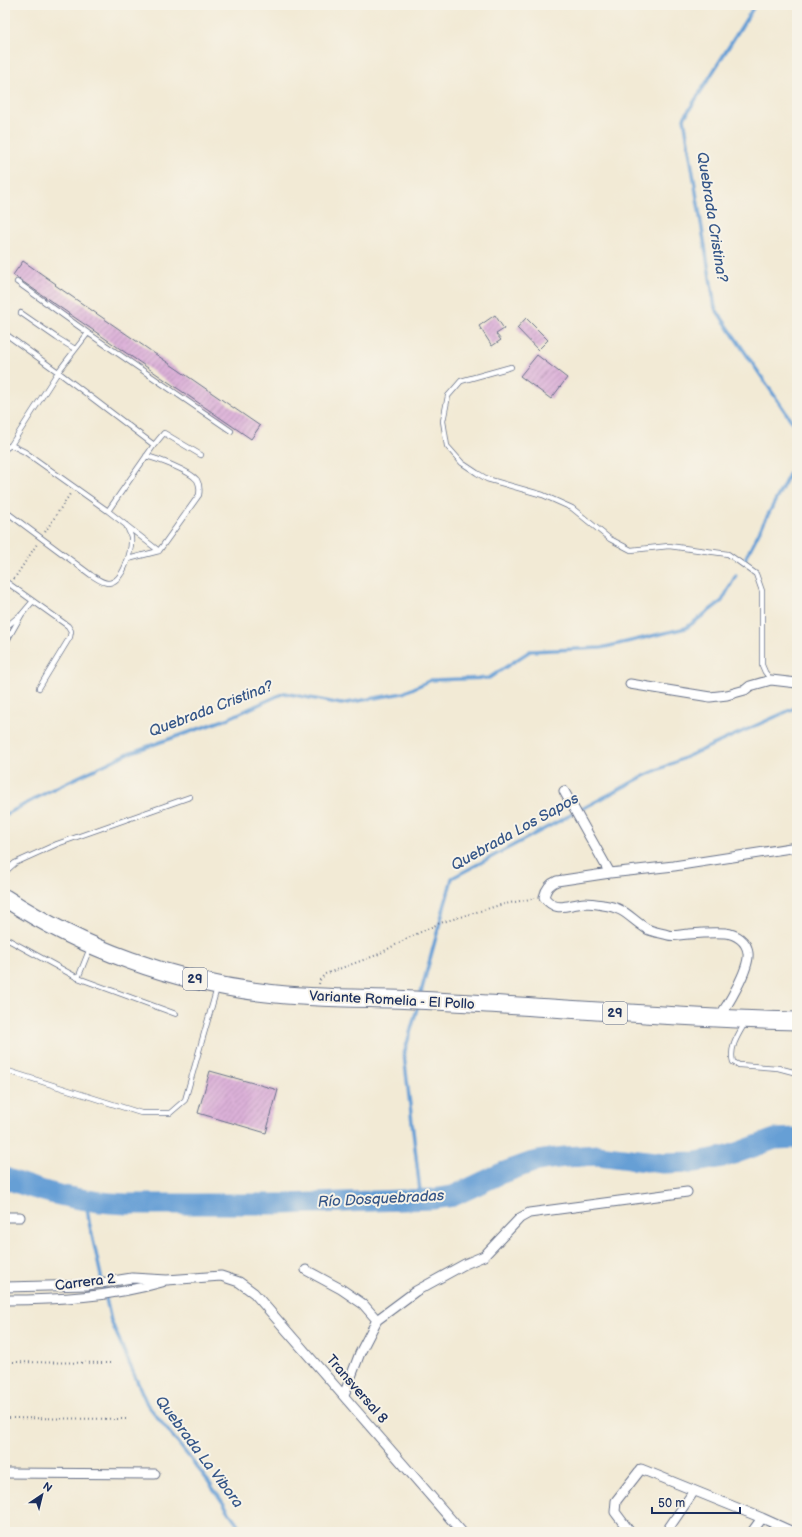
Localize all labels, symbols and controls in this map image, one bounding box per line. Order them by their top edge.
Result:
water label: Quebrada Cristina? [692,151,732,285]
water label: Quebrada Cristina? [146,676,277,741]
water label: Quebrada Los Sapos [448,789,583,875]
road number: 29 [183,968,207,990]
street label: Variante Romelia - El Pollo [309,987,475,1013]
road number: 29 [603,1002,627,1024]
water label: Río Dosquebradas [317,1186,445,1212]
street label: Carrera 2 [54,1270,117,1294]
street label: Transversal 8 [323,1351,391,1427]
water label: Quebrada La Vibora [151,1392,247,1512]
north arrow [22,1475,62,1515]
text: N [40,1480,55,1495]
scale bar [652,1489,740,1515]
text: 50 m [658,1496,685,1511]

